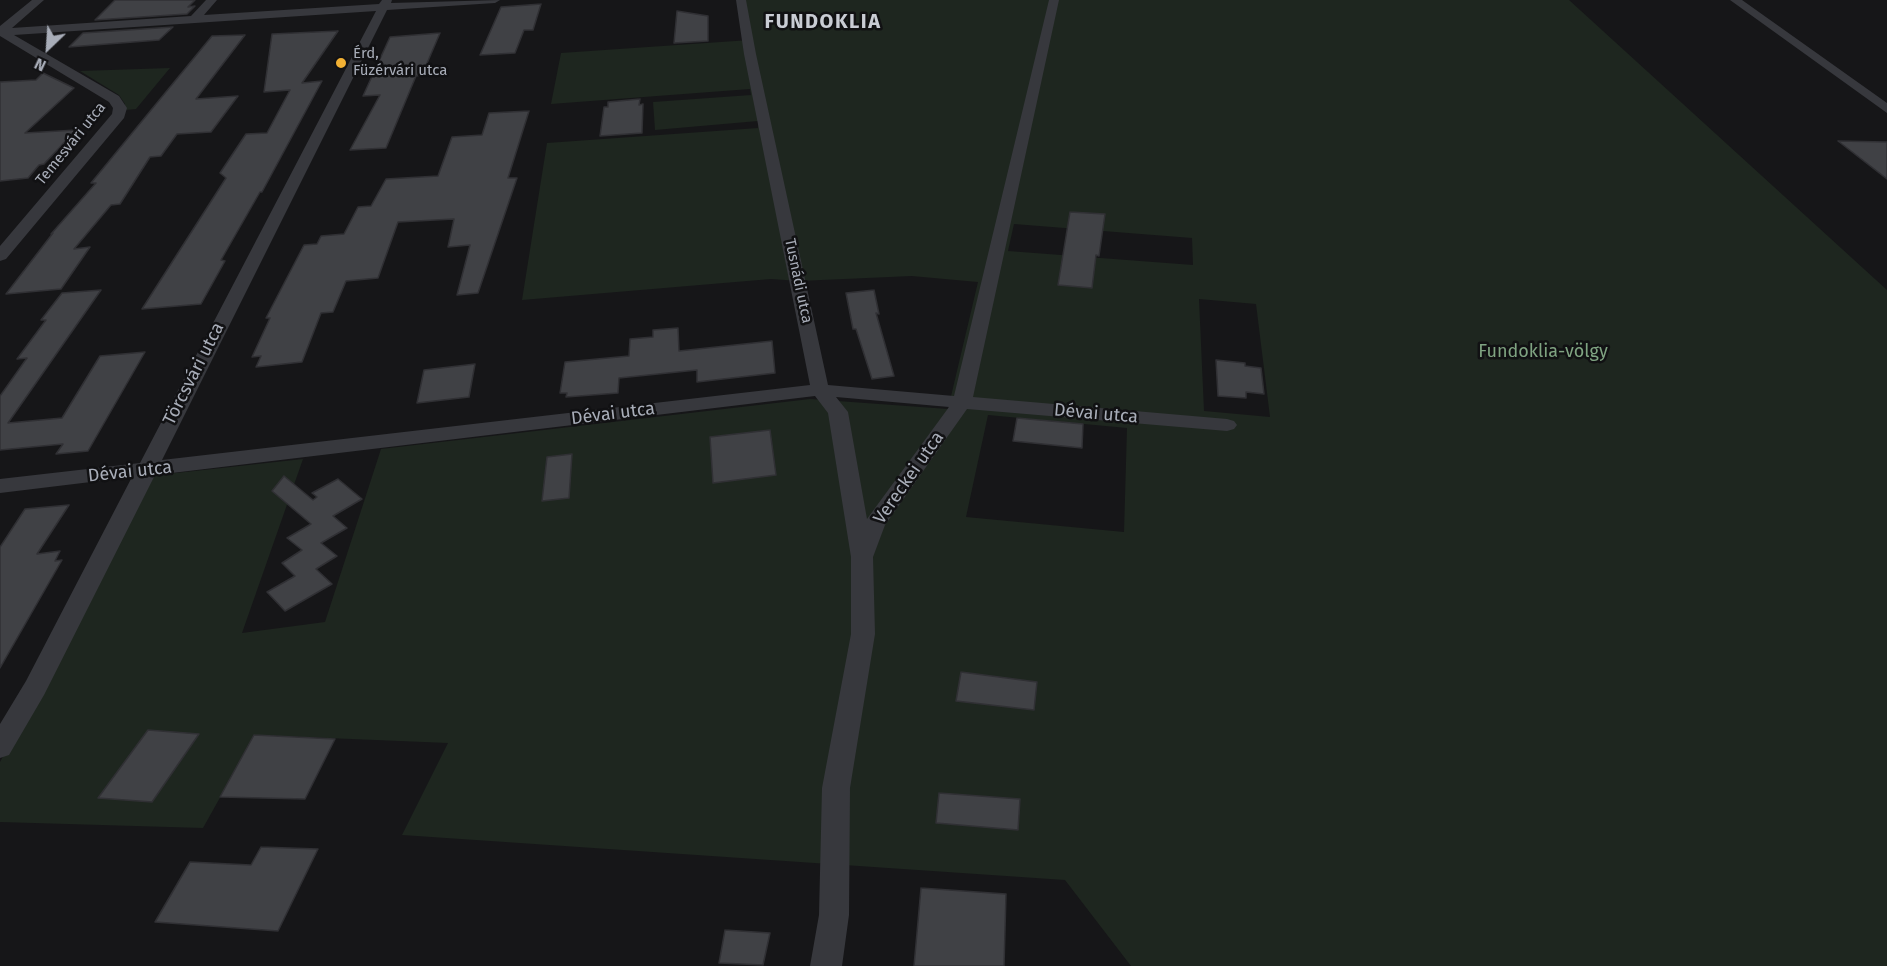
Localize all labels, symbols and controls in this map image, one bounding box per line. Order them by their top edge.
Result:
district label: FUNDOKLIA [765,10,881,34]
north arrow [18,18,78,78]
place label: Érd, Füzérvári utca [353,45,447,80]
text: N [31,54,49,76]
marker: Érd, Füzérvári utca [334,56,348,70]
street label: Temesvári utca [32,99,110,189]
street label: Tusnádi utca [780,237,816,325]
street label: Törcsvári utca [159,319,229,429]
park label: Fundoklia-völgy [1478,341,1608,363]
street label: Dévai utca [570,398,656,430]
street label: Dévai utca [1053,400,1139,428]
street label: Vereckei utca [869,428,949,528]
street label: Dévai utca [87,457,173,487]

